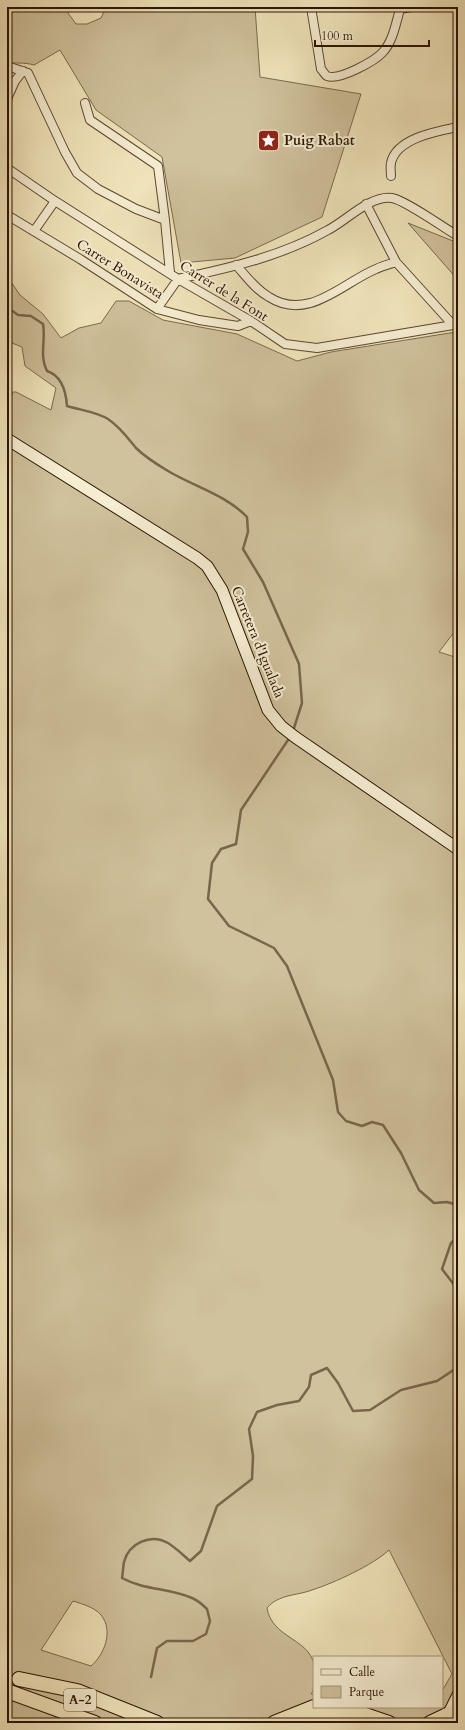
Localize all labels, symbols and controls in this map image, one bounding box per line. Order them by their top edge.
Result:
scale bar [315,22,429,48]
text: 100 m [321,28,354,44]
place icon: Puig Rabat [255,127,281,153]
place label: Puig Rabat [284,131,355,150]
street label: Carrer Bonavista [73,235,167,303]
street label: Carrer de la Font [176,256,272,326]
street label: Carretera d'Igualada [227,583,289,701]
legend [313,1656,443,1708]
text: Calle [349,1664,375,1680]
text: Parque [349,1684,384,1700]
road number: A-2 [64,1689,96,1711]

